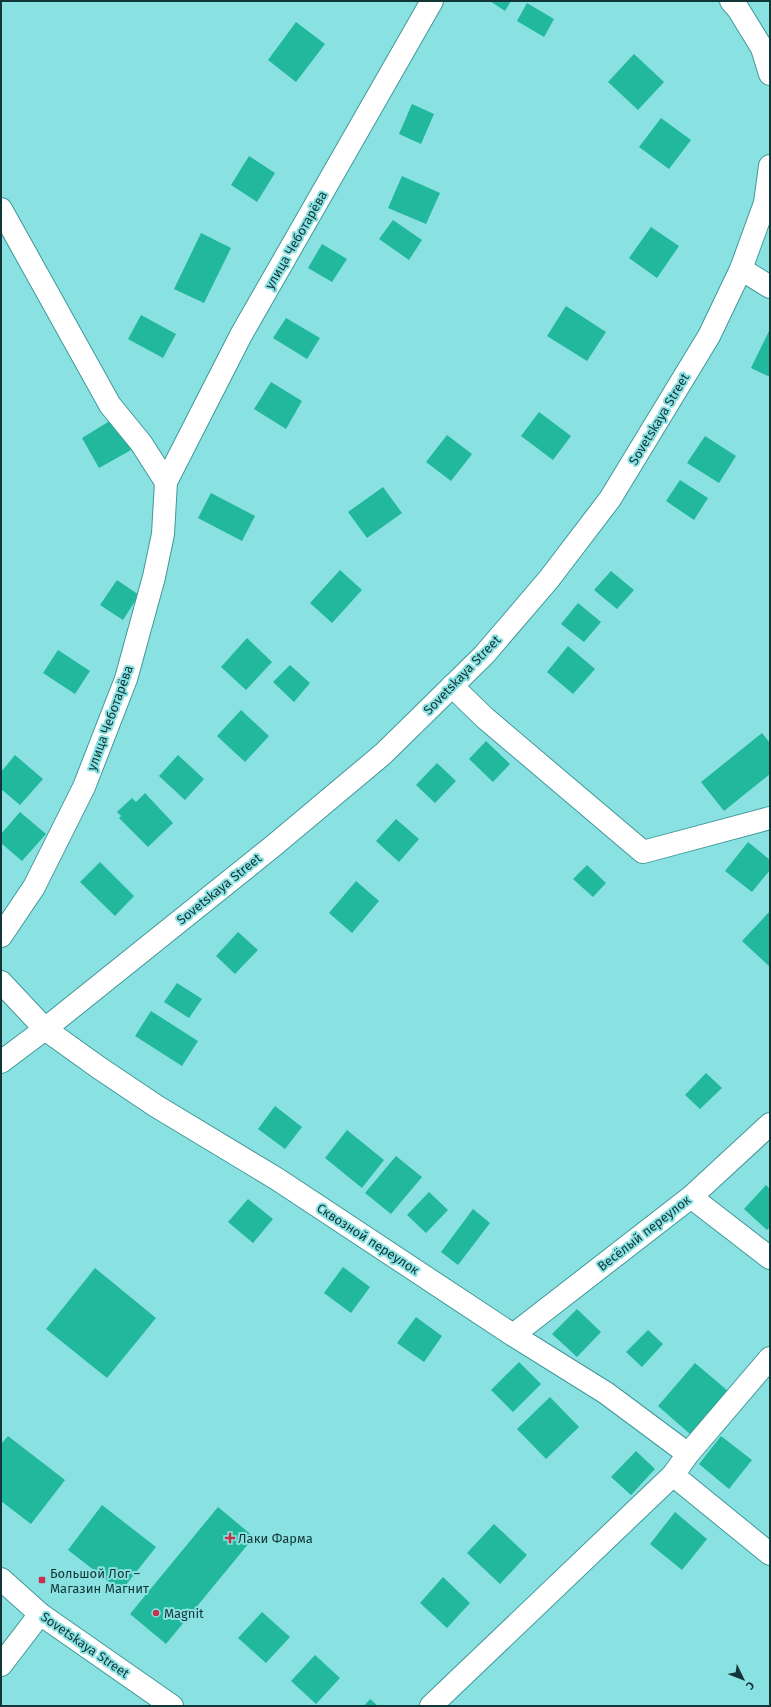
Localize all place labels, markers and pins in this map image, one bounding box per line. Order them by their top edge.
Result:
place label: Лаки Фарма [238,1531,313,1546]
marker: Лаки Фарма [225,1533,235,1543]
place label: Большой Лог – Магазин Магнит [50,1566,149,1596]
marker: Большой Лог – Магазин Магнит [37,1575,47,1585]
place label: Magnit [164,1606,204,1621]
marker: Magnit [151,1608,161,1618]

